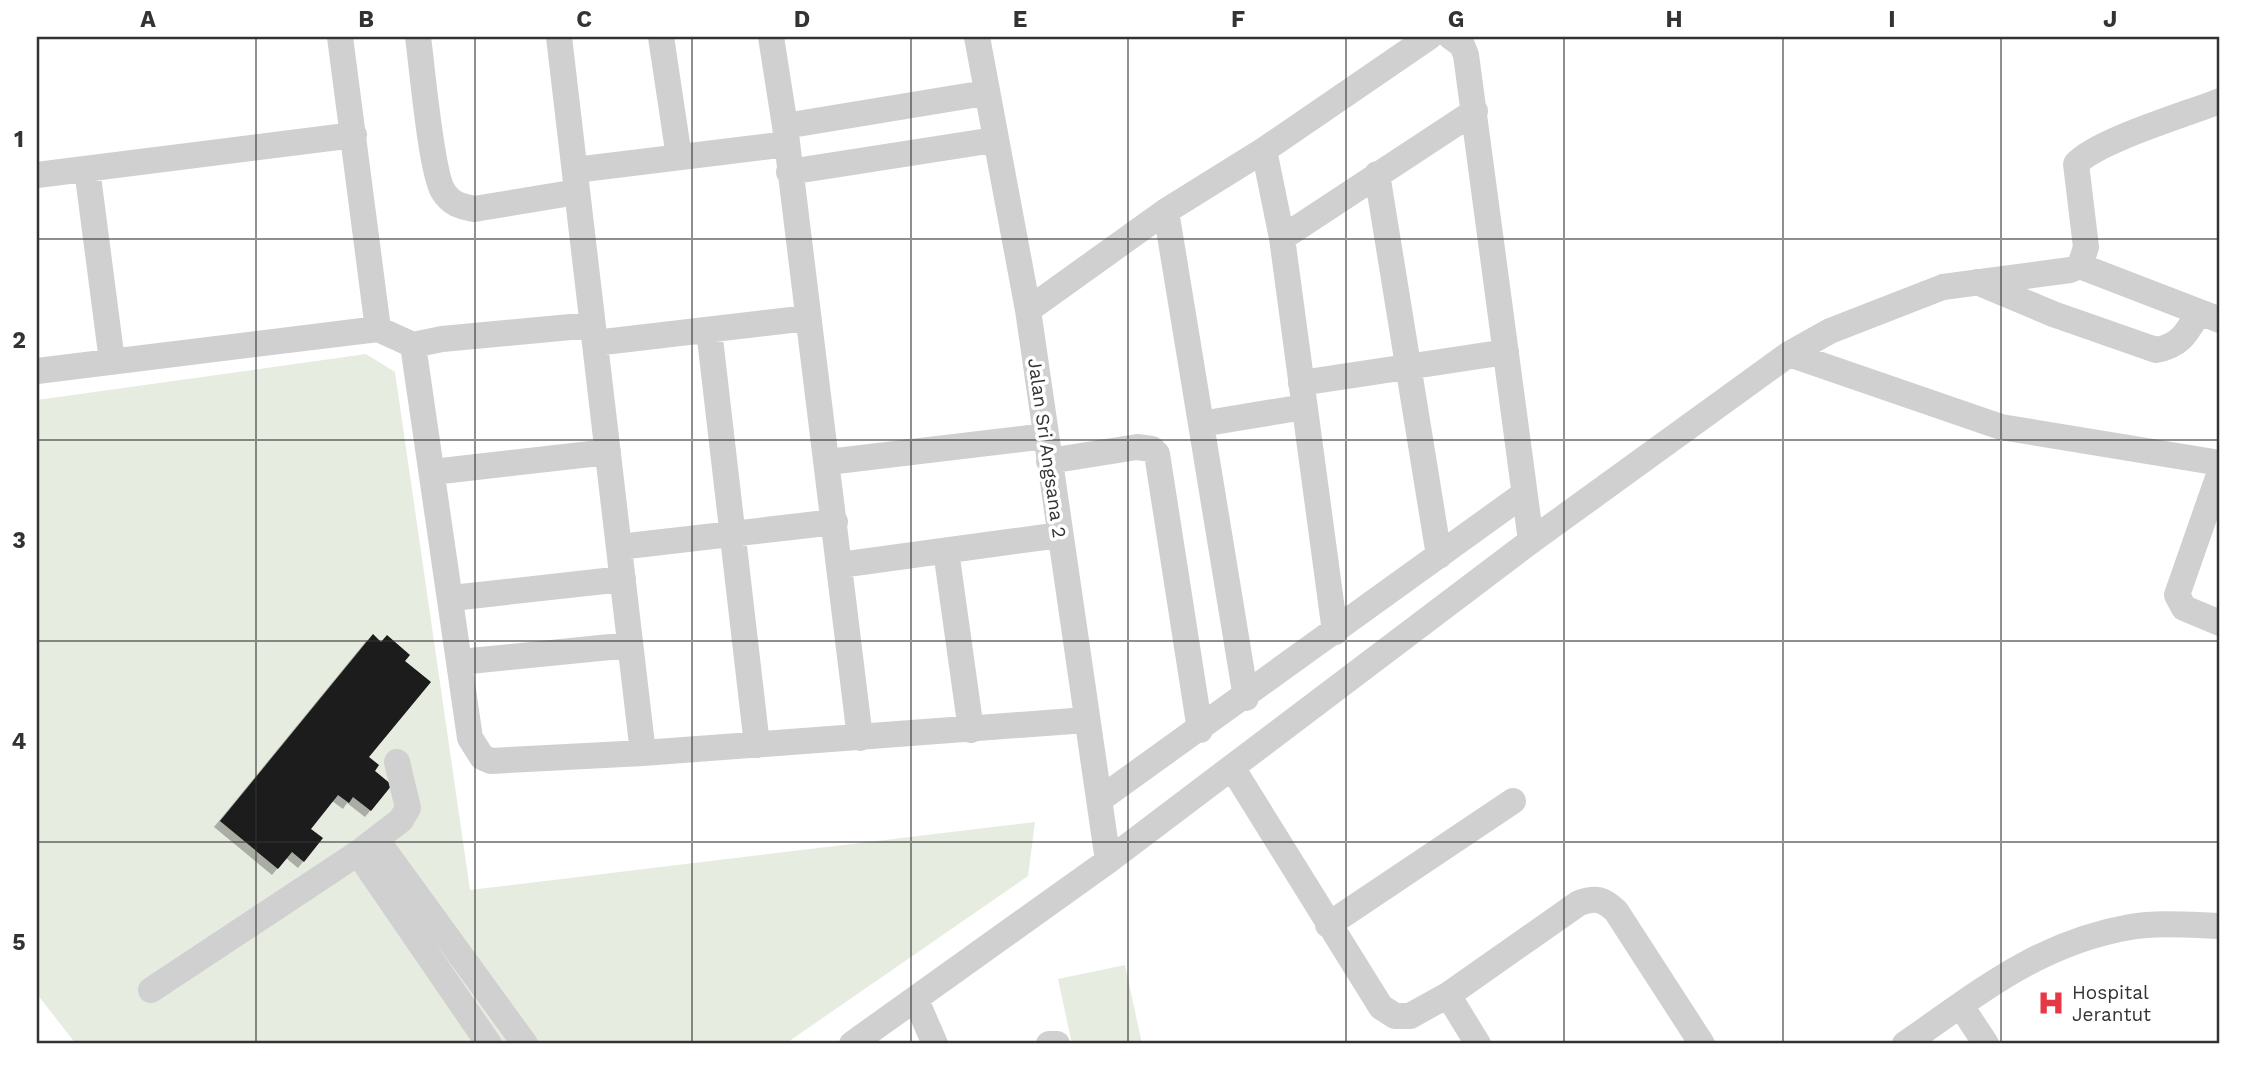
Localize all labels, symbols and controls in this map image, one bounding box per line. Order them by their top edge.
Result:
text: A [140,6,156,33]
text: B [358,6,374,33]
text: C [576,6,592,33]
text: D [794,6,810,33]
text: E [1013,6,1027,33]
text: F [1231,6,1245,33]
text: G [1448,6,1464,33]
text: H [1665,6,1683,33]
text: I [1888,6,1896,33]
text: J [2103,6,2117,33]
text: 1 [14,126,24,153]
text: 2 [12,327,26,354]
street label: Jalan Sri Angsana 2 [1023,357,1071,539]
text: 3 [12,527,26,554]
text: 4 [12,728,27,755]
text: 5 [12,929,26,956]
place label: Hospital Jerantut [2072,981,2151,1026]
hospital icon: Hospital Jerantut [2036,988,2066,1018]

